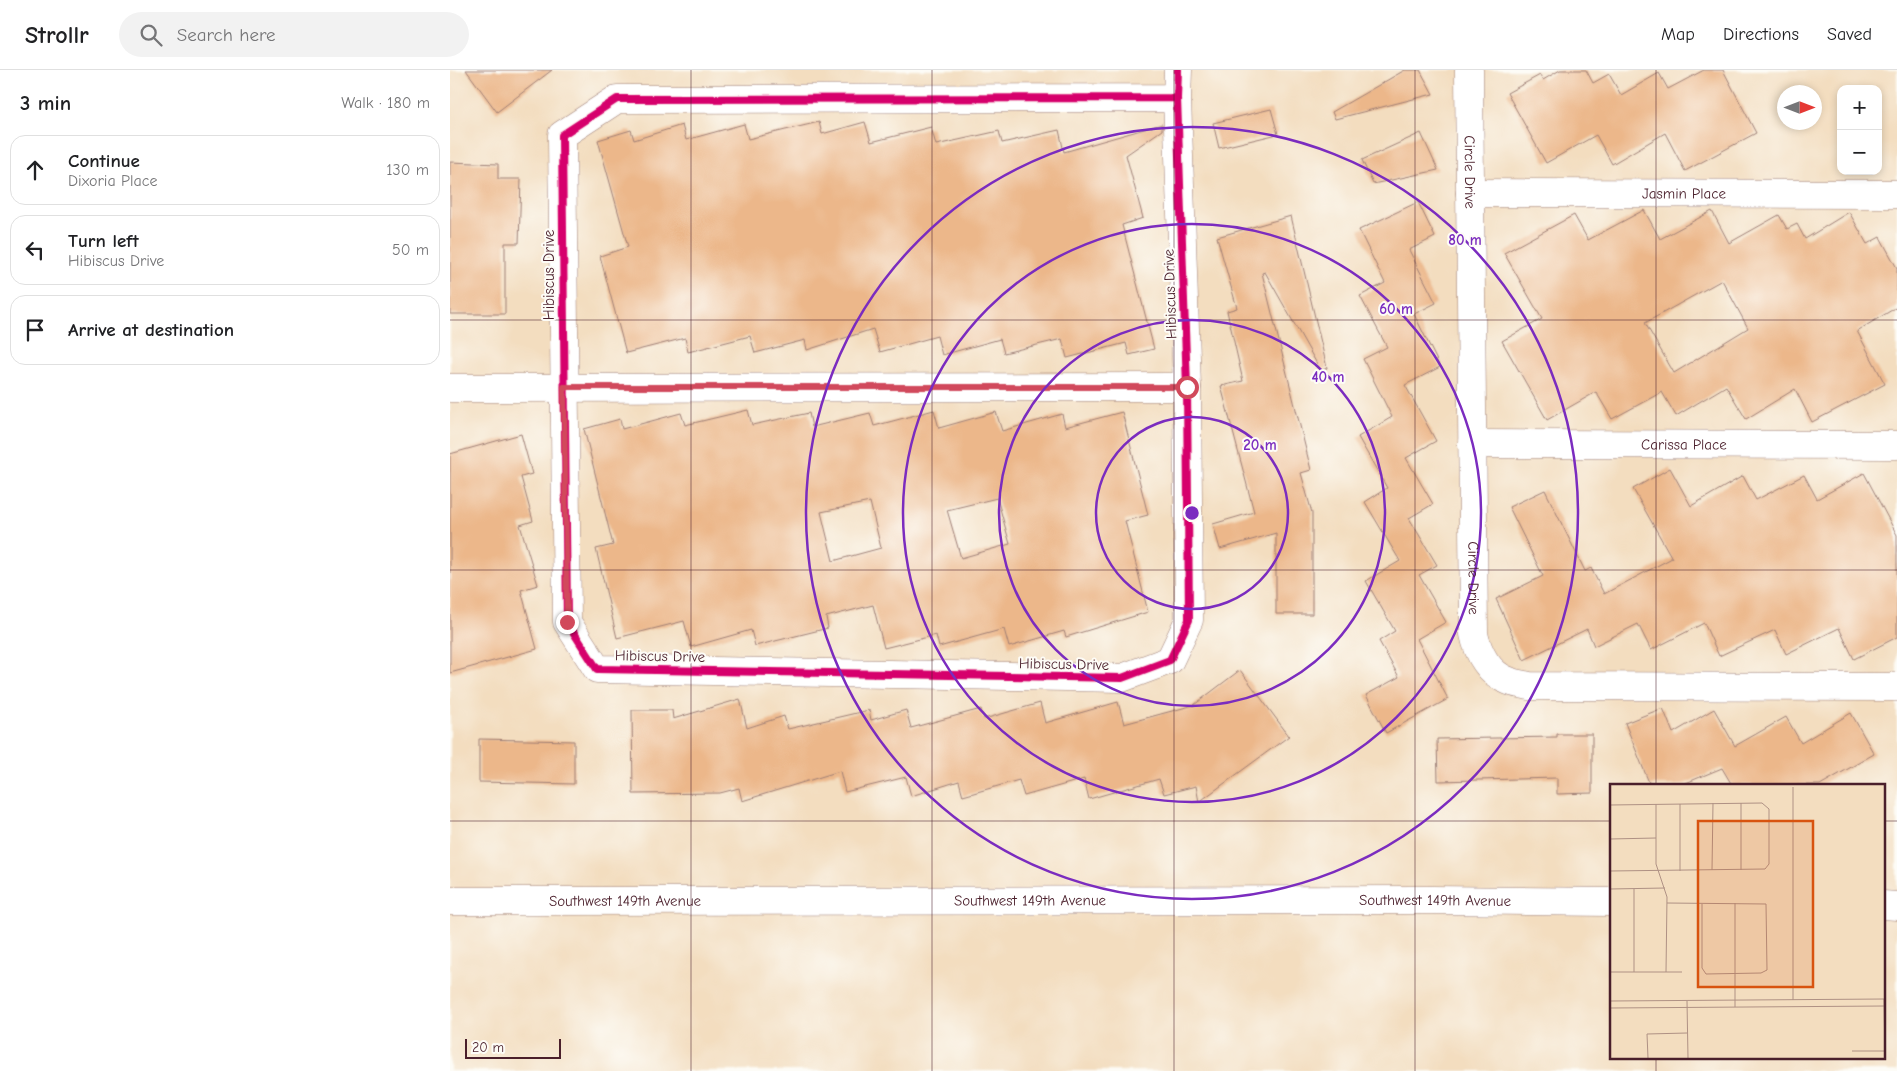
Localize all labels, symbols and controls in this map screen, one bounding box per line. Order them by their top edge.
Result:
search box [119,12,469,57]
text: Strollr [25,21,89,49]
icon: search [137,21,165,49]
text: Search here [177,24,276,46]
text: Map [1661,24,1695,45]
text: Directions [1723,24,1799,45]
text: Saved [1827,24,1872,45]
north arrow [1777,85,1822,130]
map controls [1837,85,1882,175]
button: + [1837,85,1882,130]
text: 3 min [20,91,71,115]
text: Walk · 180 m [341,94,430,112]
button: − [1837,130,1882,175]
street label: Circle Drive [1461,135,1479,209]
text: Continue [68,150,140,172]
icon: ahead [21,156,49,184]
text: 130 m [386,161,429,179]
text: Dixoria Place [68,172,157,190]
street label: Jasmin Place [1642,184,1727,203]
street label: Hibiscus Drive [540,229,558,320]
text: Turn left [68,230,139,252]
text: 80 m [1448,231,1482,249]
icon: left [21,236,49,264]
text: 50 m [392,241,429,259]
street label: Hibiscus Drive [1159,248,1181,339]
text: Hibiscus Drive [68,252,164,270]
text: 60 m [1379,300,1413,318]
icon: arrive [21,316,49,344]
text: Arrive at destination [68,319,234,341]
text: 40 m [1312,368,1345,386]
route start [1176,376,1199,399]
street label: Carissa Place [1641,435,1727,454]
text: 20 m [1243,436,1277,454]
centre of rings [1183,504,1201,522]
street label: Circle Drive [1464,541,1483,615]
route end [556,611,579,634]
street label: Hibiscus Drive [615,646,706,666]
street label: Hibiscus Drive [1019,654,1110,674]
inset map [1610,784,1884,1058]
street label: Southwest 149th Avenue [954,891,1107,909]
street label: Southwest 149th Avenue [1359,891,1512,910]
street label: Southwest 149th Avenue [549,892,702,910]
scale bar [465,1036,561,1059]
text: 20 m [472,1039,504,1056]

